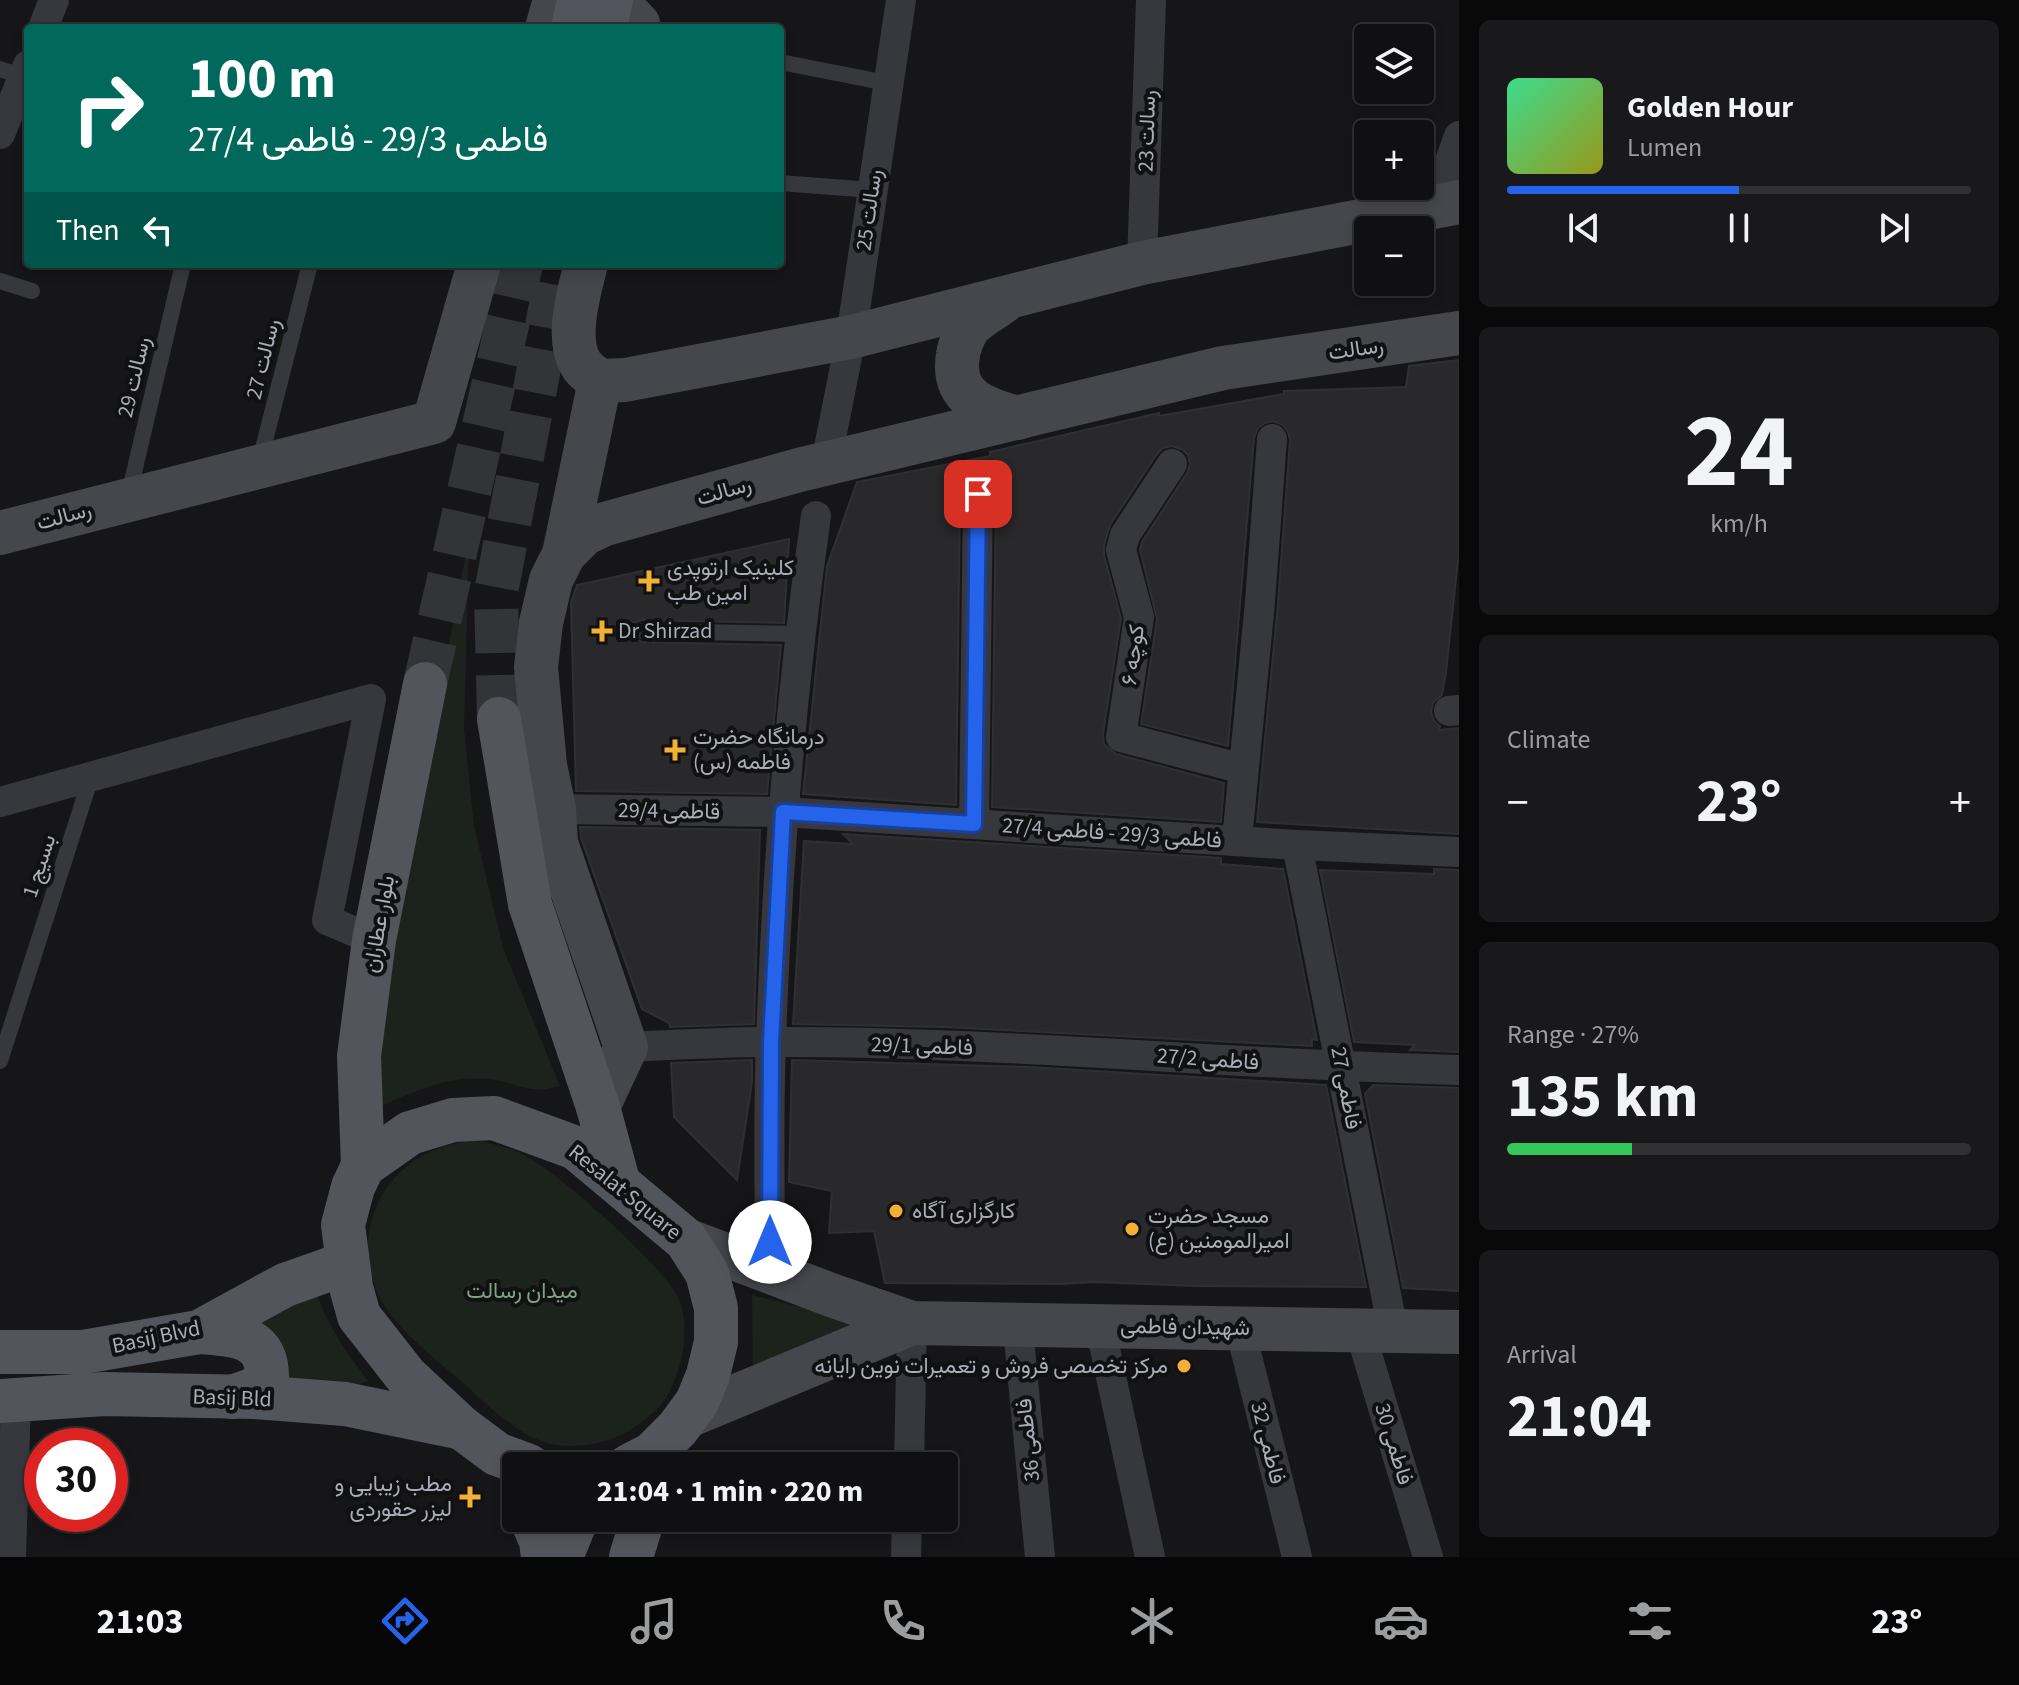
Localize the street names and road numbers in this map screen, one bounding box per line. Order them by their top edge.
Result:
street label: رسالت 23 [1130,89,1164,173]
street label: رسالت 25 [847,167,891,253]
street label: رسالت 27 [238,315,288,403]
street label: رسالت [1326,329,1386,369]
street label: رسالت 29 [109,333,159,421]
street label: رسالت [693,468,755,514]
street label: رسالت [33,493,95,539]
street label: کوچه ۶ [1113,622,1153,687]
street label: قاطمی 29/4 [618,794,720,828]
street label: فاطمی 29/3 - فاطمی 27/4 [1001,809,1223,857]
street label: بسیج 1 [14,830,64,902]
street label: بلوار عطاران [355,873,403,975]
street label: فاطمی 29/1 [870,1028,974,1064]
street label: فاطمی 27/2 [1156,1039,1260,1079]
street label: فاطمی 27 [1322,1044,1370,1132]
street label: Resalat Square [562,1136,688,1248]
street label: شهیدان فاطمی [1120,1310,1250,1344]
street label: Basij Blvd [109,1312,203,1362]
street label: Basij Bld [192,1381,272,1415]
street label: فاطمی 36 [1008,1397,1048,1483]
street label: فاطمی 32 [1242,1399,1294,1487]
street label: فاطمی 30 [1366,1399,1422,1489]

